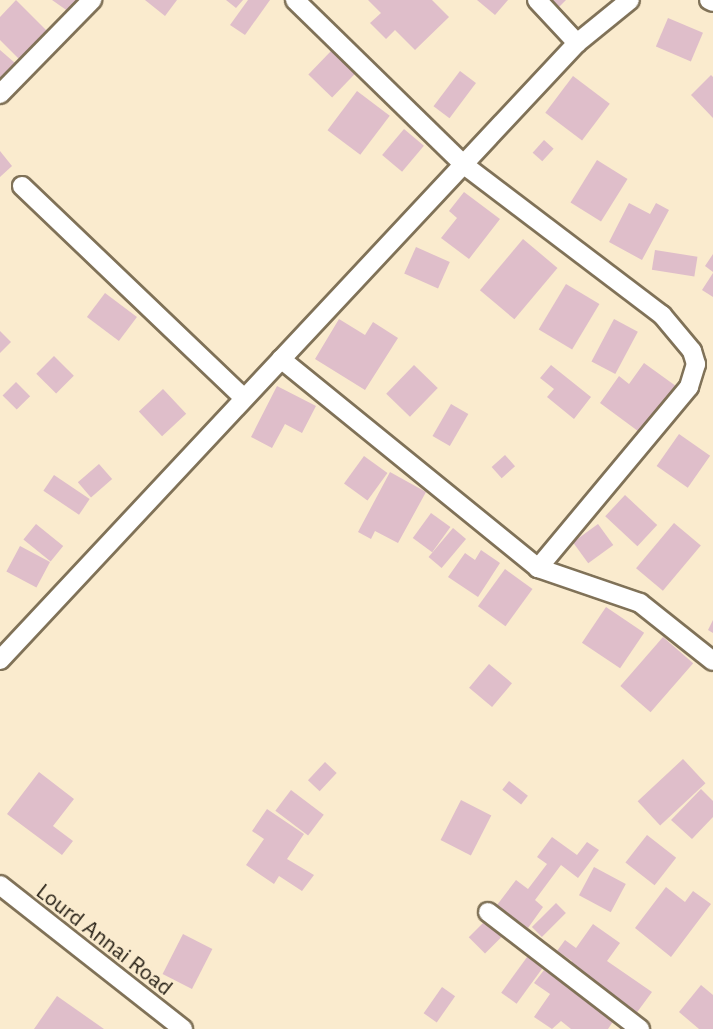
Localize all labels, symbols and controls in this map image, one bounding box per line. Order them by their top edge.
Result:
street label: Lourd Annai Road [32,878,178,1000]

